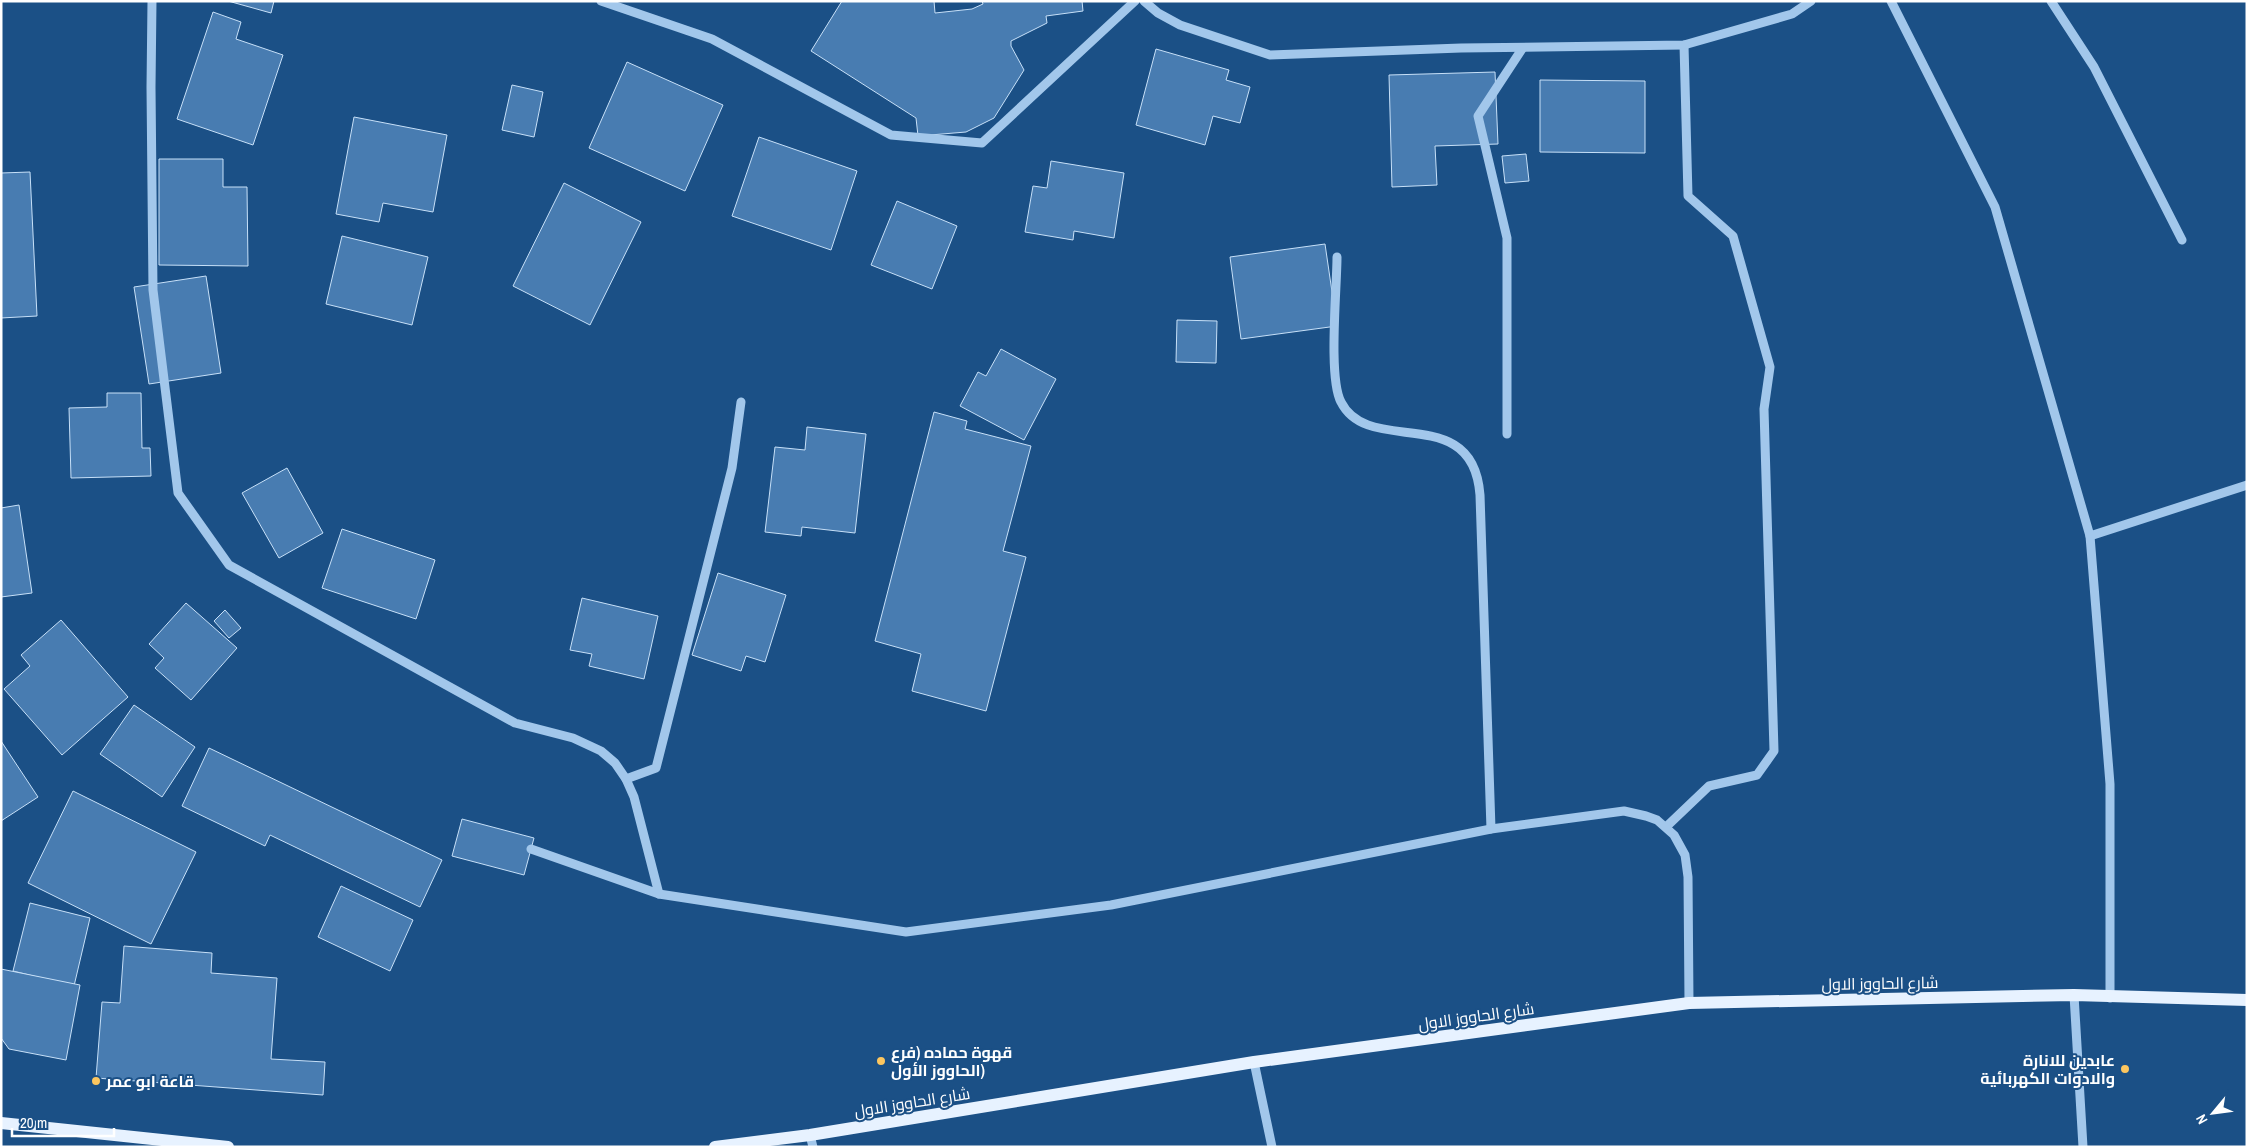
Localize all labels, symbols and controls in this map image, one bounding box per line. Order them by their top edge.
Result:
street label: شارع الحاووز الاول [1821,971,1939,996]
street label: شارع الحاووز الاول [1417,997,1536,1036]
place label: قهوة حماده (فرع الحاووز الأول) [891,1041,1012,1081]
place label: عابدين للانارة والادوات الكهربائية [1980,1049,2115,1089]
marker: قهوة حماده (فرع الحاووز الأول) [875,1055,887,1067]
marker: عابدين للانارة والادوات الكهربائية [2119,1063,2131,1075]
place label: قاعة ابو عمر [105,1070,194,1092]
marker: قاعة ابو عمر [90,1075,102,1087]
street label: شارع الحاووز الاول [852,1082,972,1123]
north arrow [2188,1088,2238,1138]
scale bar [12,1106,115,1138]
text: N [2192,1111,2212,1127]
text: 20 m [20,1112,47,1133]

